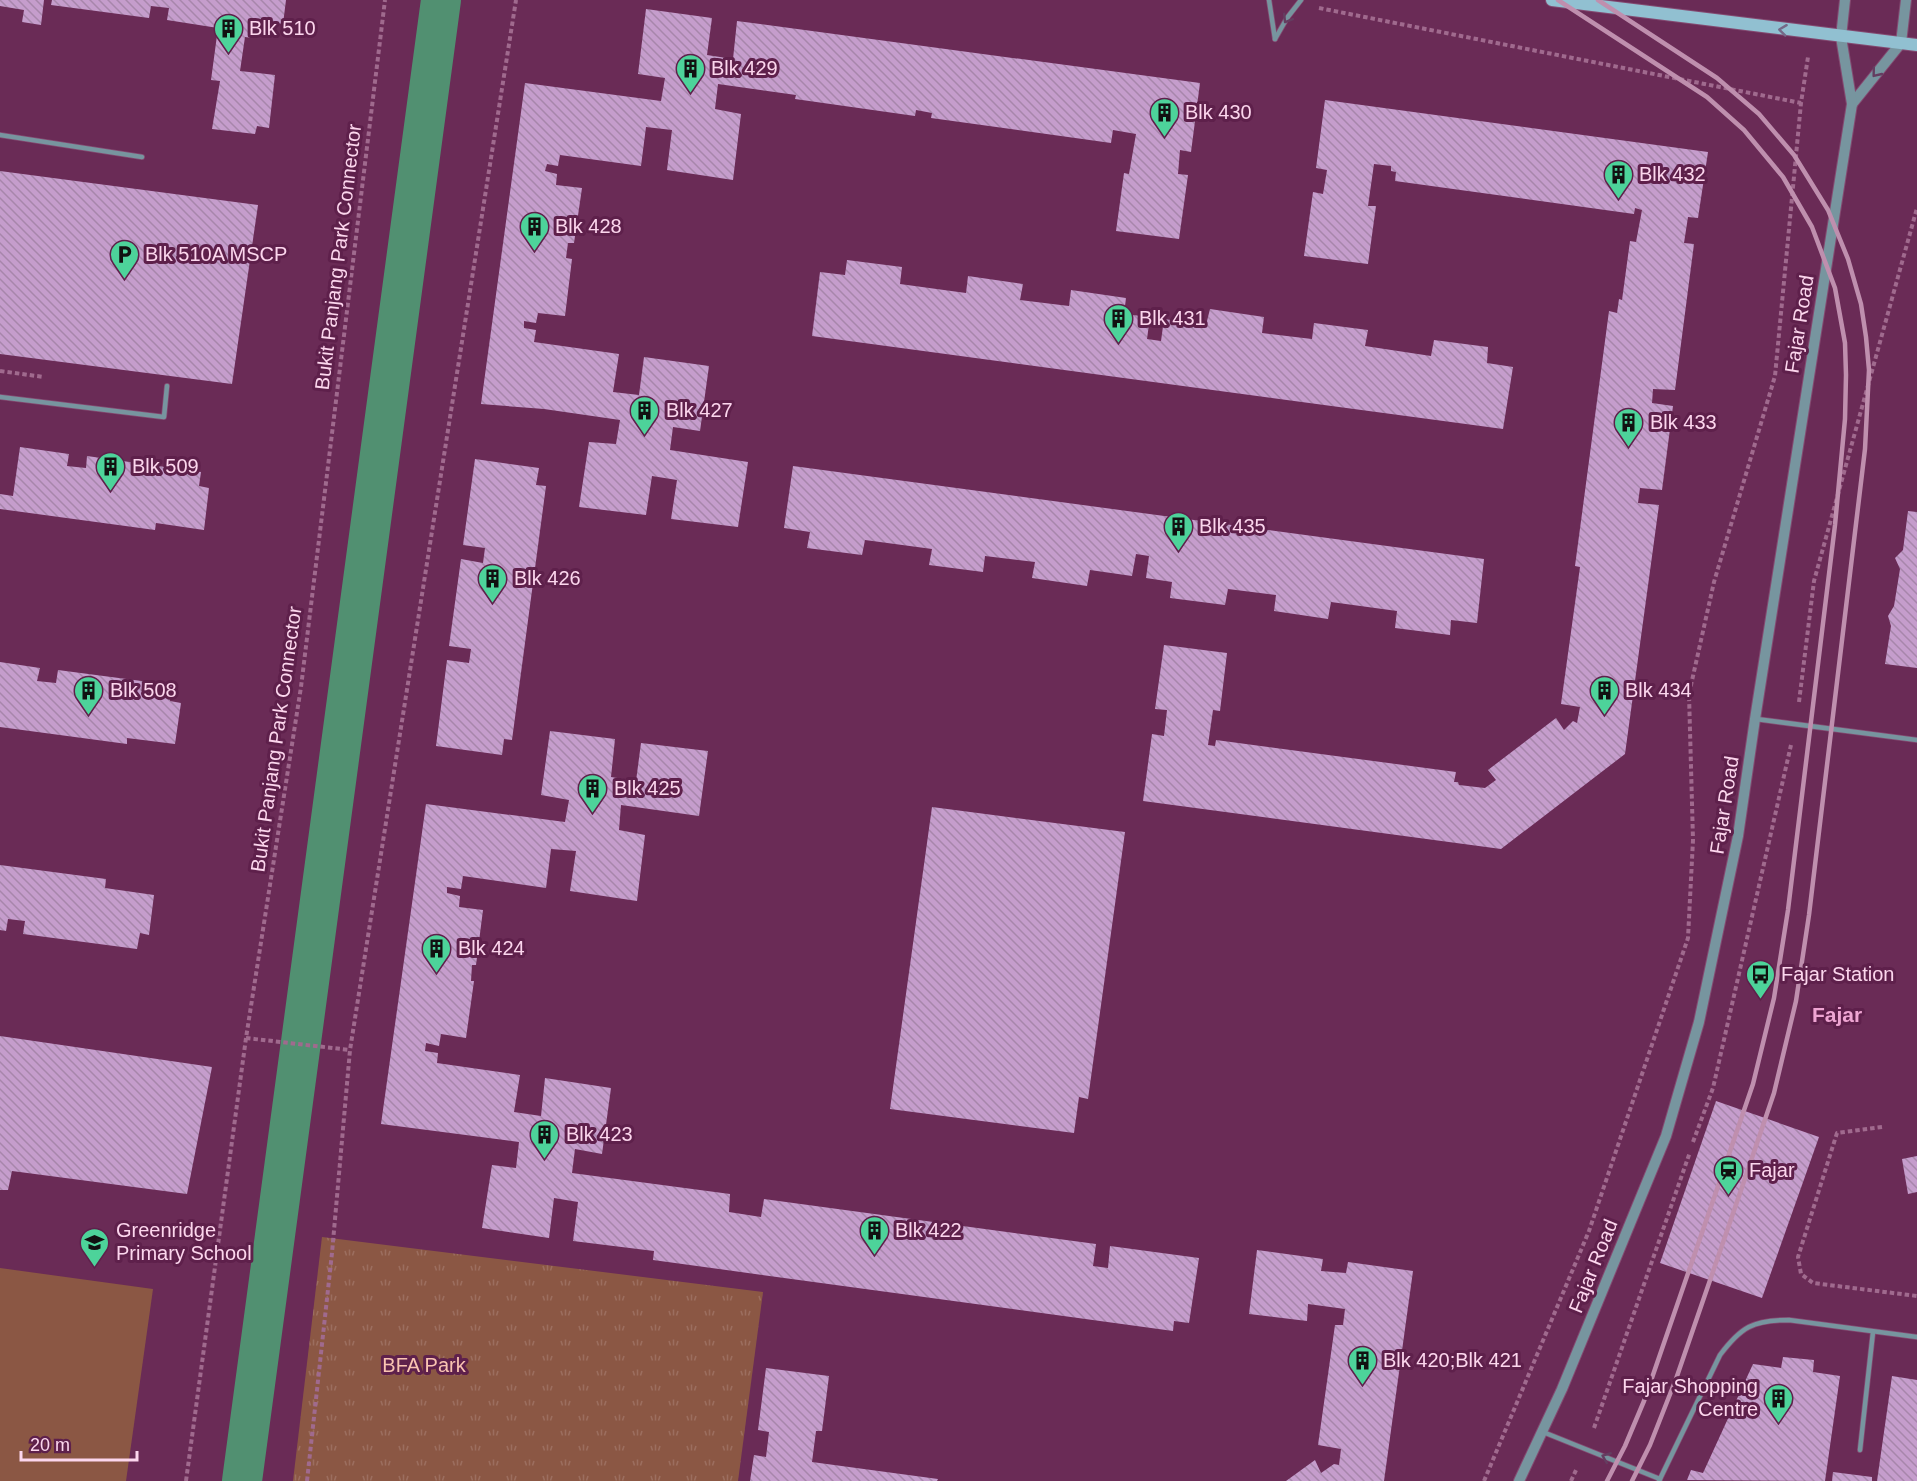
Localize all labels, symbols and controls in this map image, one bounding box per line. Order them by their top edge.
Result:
building icon: Blk 510 [212,12,244,54]
one-way arrow [1283,12,1294,23]
place label: Blk 510 [249,17,316,39]
one-way arrow [1779,24,1788,36]
building icon: Blk 429 [674,52,706,94]
place label: Blk 429 [711,57,778,79]
one-way arrow [1873,66,1884,77]
building icon: Blk 430 [1148,96,1180,138]
place label: Blk 430 [1185,101,1252,123]
street label: Bukit Panjang Park Connector [311,122,365,391]
building icon: Blk 432 [1602,158,1634,200]
place label: Blk 432 [1639,163,1706,185]
building icon: Blk 428 [518,210,550,252]
place label: Blk 428 [555,215,622,237]
parking icon: Blk 510A MSCP [108,238,140,280]
place label: Blk 510A MSCP [145,243,287,265]
street label: Fajar Road [1780,273,1818,375]
building icon: Blk 431 [1102,302,1134,344]
place label: Blk 431 [1139,307,1206,329]
building icon: Blk 427 [629,394,661,436]
place label: Blk 427 [666,399,733,421]
building icon: Blk 433 [1613,406,1645,448]
place label: Blk 433 [1650,411,1717,433]
building icon: Blk 509 [95,450,127,492]
place label: Blk 509 [132,455,199,477]
building icon: Blk 435 [1162,510,1194,552]
place label: Blk 435 [1199,515,1266,537]
building icon: Blk 426 [477,562,509,604]
place label: Blk 426 [514,567,581,589]
street label: Bukit Panjang Park Connector [246,604,306,873]
building icon: Blk 508 [73,674,105,716]
building icon: Blk 434 [1588,674,1620,716]
place label: Blk 508 [110,679,177,701]
place label: Blk 434 [1625,679,1692,701]
street label: Fajar Road [1705,754,1743,856]
building icon: Blk 425 [577,772,609,814]
place label: Blk 425 [614,777,681,799]
building icon: Blk 424 [421,932,453,974]
place label: Blk 424 [458,937,525,959]
bus stop icon: Fajar Station [1744,958,1776,1000]
place label: Fajar Station [1781,963,1894,985]
district label: Fajar [1812,1003,1862,1026]
building icon: Blk 423 [529,1118,561,1160]
place label: Blk 423 [566,1123,633,1145]
station icon: Fajar [1712,1154,1744,1196]
place label: Fajar [1749,1159,1795,1181]
building icon: Blk 422 [858,1214,890,1256]
street label: Fajar Road [1564,1216,1622,1316]
place label: Greenridge Primary School [116,1219,252,1264]
place label: Blk 422 [895,1219,962,1241]
school or university icon: Greenridge Primary School [79,1226,111,1268]
building icon: Blk 420;Blk 421 [1346,1344,1378,1386]
place label: Blk 420;Blk 421 [1383,1349,1522,1371]
park label: BFA Park [382,1354,467,1376]
place label: Fajar Shopping Centre [1622,1375,1758,1420]
building icon: Fajar Shopping Centre [1763,1382,1795,1424]
scale bar [21,1424,136,1462]
text: 20 m [30,1435,70,1455]
one-way arrow [1601,1452,1612,1464]

